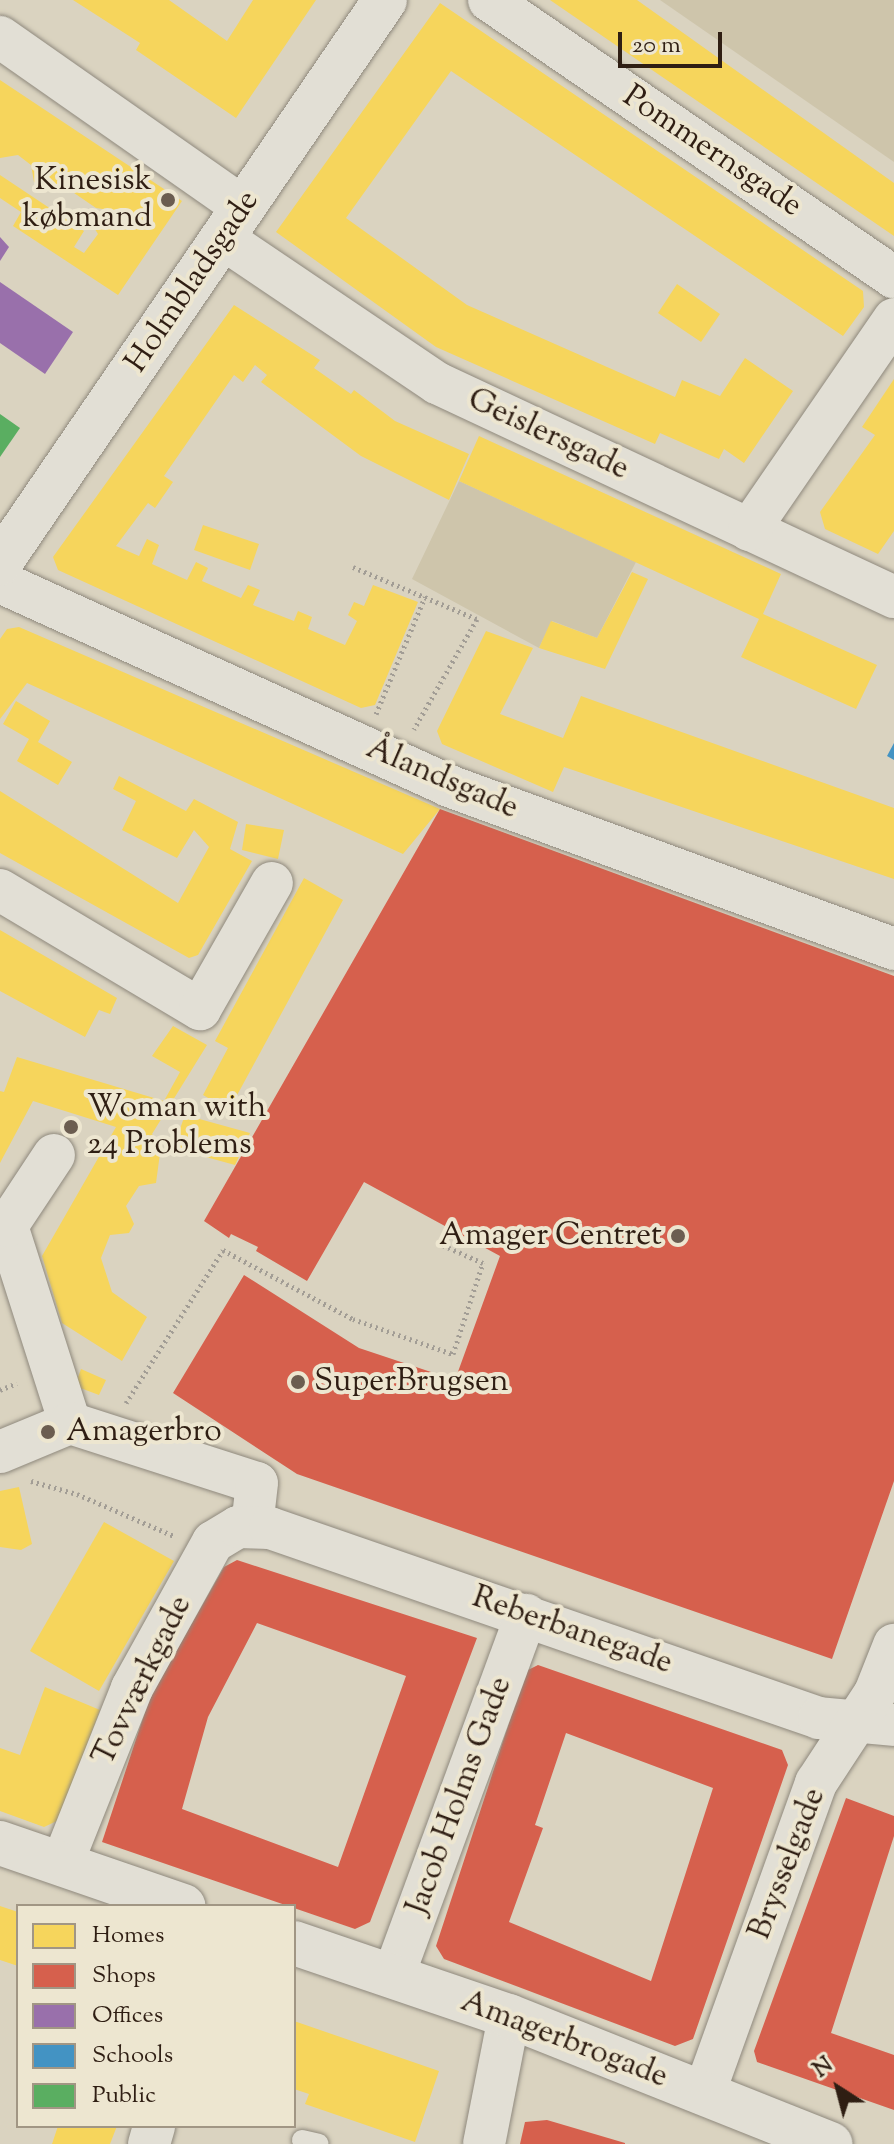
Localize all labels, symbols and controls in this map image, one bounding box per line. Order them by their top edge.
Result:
scale bar [622,16,726,66]
text: 20 m [632,29,681,63]
street label: Pommernsgade [615,78,809,226]
place label: Kinesisk købmand [23,163,152,238]
street label: Holmbladsgade [118,184,268,380]
marker: Kinesisk købmand [159,191,177,209]
street label: Geislersgade [461,381,635,489]
street label: Ålandsgade [360,730,524,828]
place label: Woman with 24 Problems [87,1090,266,1165]
marker: Woman with 24 Problems [62,1118,80,1136]
place label: Amager Centret [439,1217,662,1255]
marker: Amager Centret [669,1227,687,1245]
place label: SuperBrugsen [314,1363,509,1401]
marker: SuperBrugsen [289,1373,307,1391]
place label: Amagerbro [66,1413,222,1451]
marker: Amagerbro [37,1421,59,1443]
street label: Reberbanegade [467,1579,677,1683]
street label: Tovværkgade [85,1590,201,1772]
street label: Jacob Holms Gade [399,1672,521,1920]
street label: Brysselgade [742,1783,834,1945]
legend [16,1904,296,2128]
text: Homes [92,1919,164,1953]
text: Shops [92,1959,156,1993]
street label: Amagerbrogade [455,1983,673,2097]
text: Offices [92,1999,163,2033]
text: Schools [92,2039,173,2073]
north arrow [798,2048,878,2128]
text: N [807,2050,840,2087]
text: Public [92,2079,156,2113]

